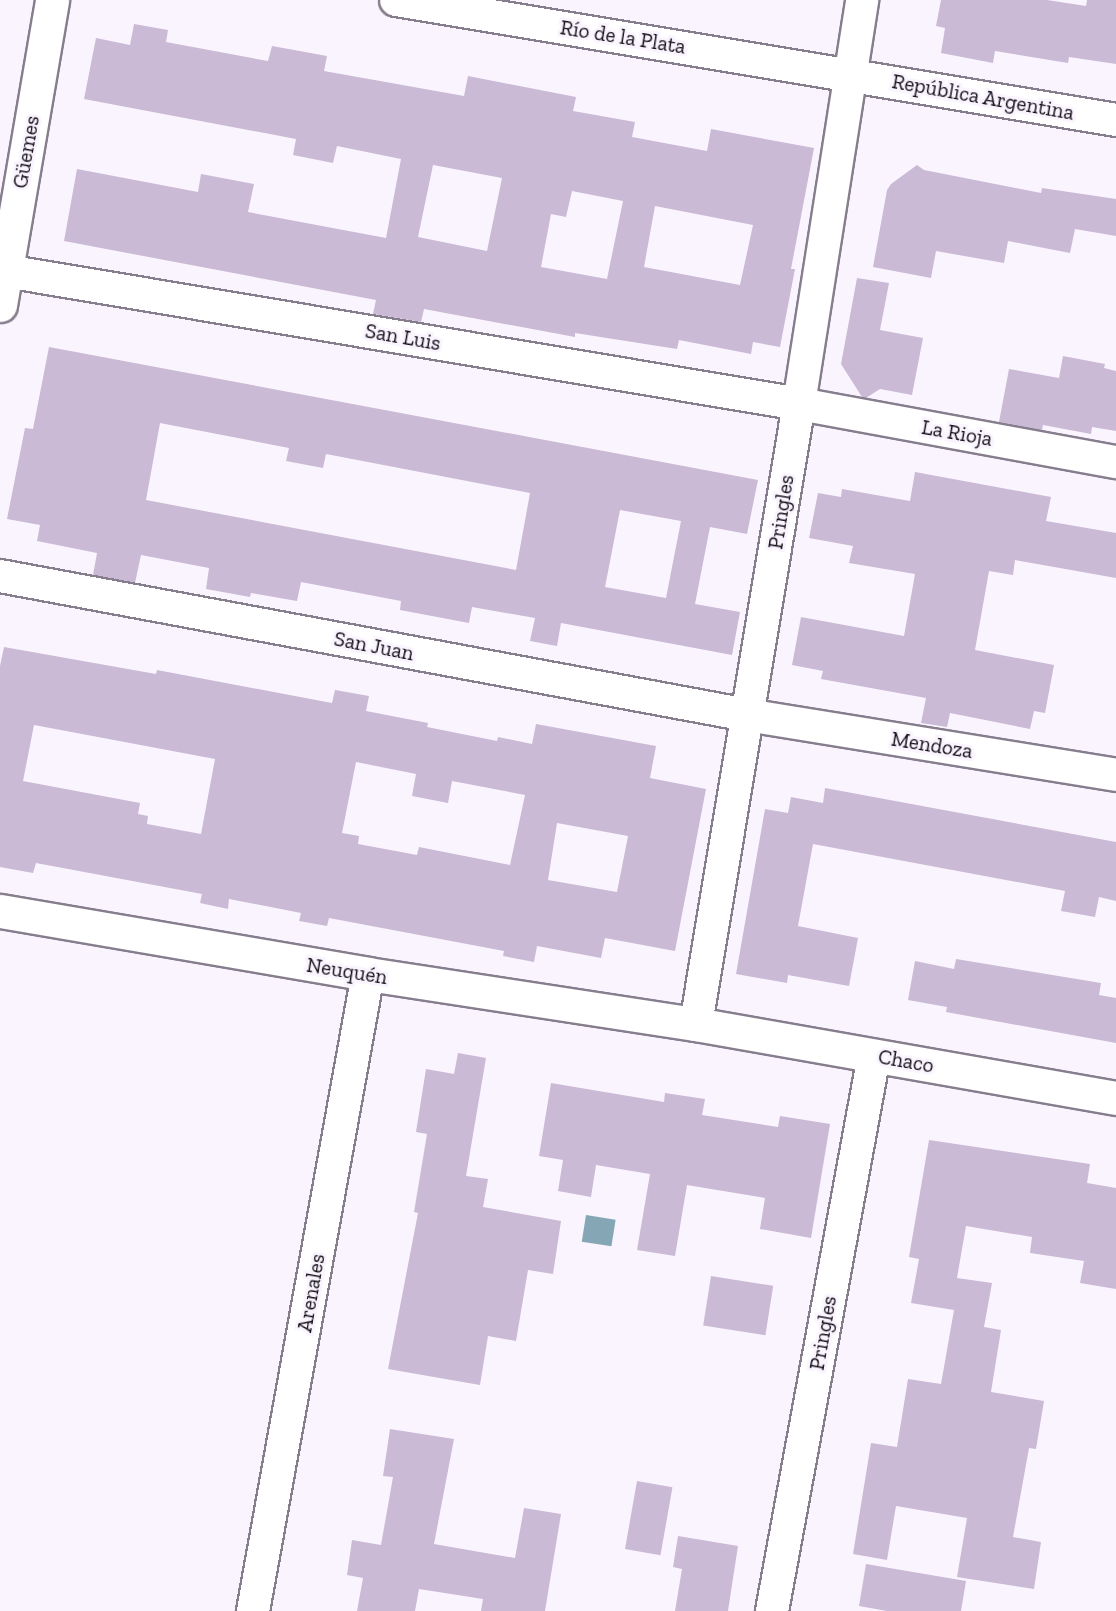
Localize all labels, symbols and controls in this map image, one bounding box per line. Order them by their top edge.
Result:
street label: Río de la Plata [558,15,688,59]
street label: República Argentina [890,69,1076,125]
street label: Güemes [7,114,45,190]
street label: San Luis [363,318,443,356]
street label: La Rioja [920,414,994,452]
street label: Pringles [763,473,799,551]
street label: San Juan [332,626,416,666]
street label: Mendoza [889,726,975,764]
street label: Neuquén [305,952,389,990]
street label: Chaco [876,1044,936,1078]
street label: Arenales [292,1252,330,1334]
street label: Pringles [804,1294,842,1372]

